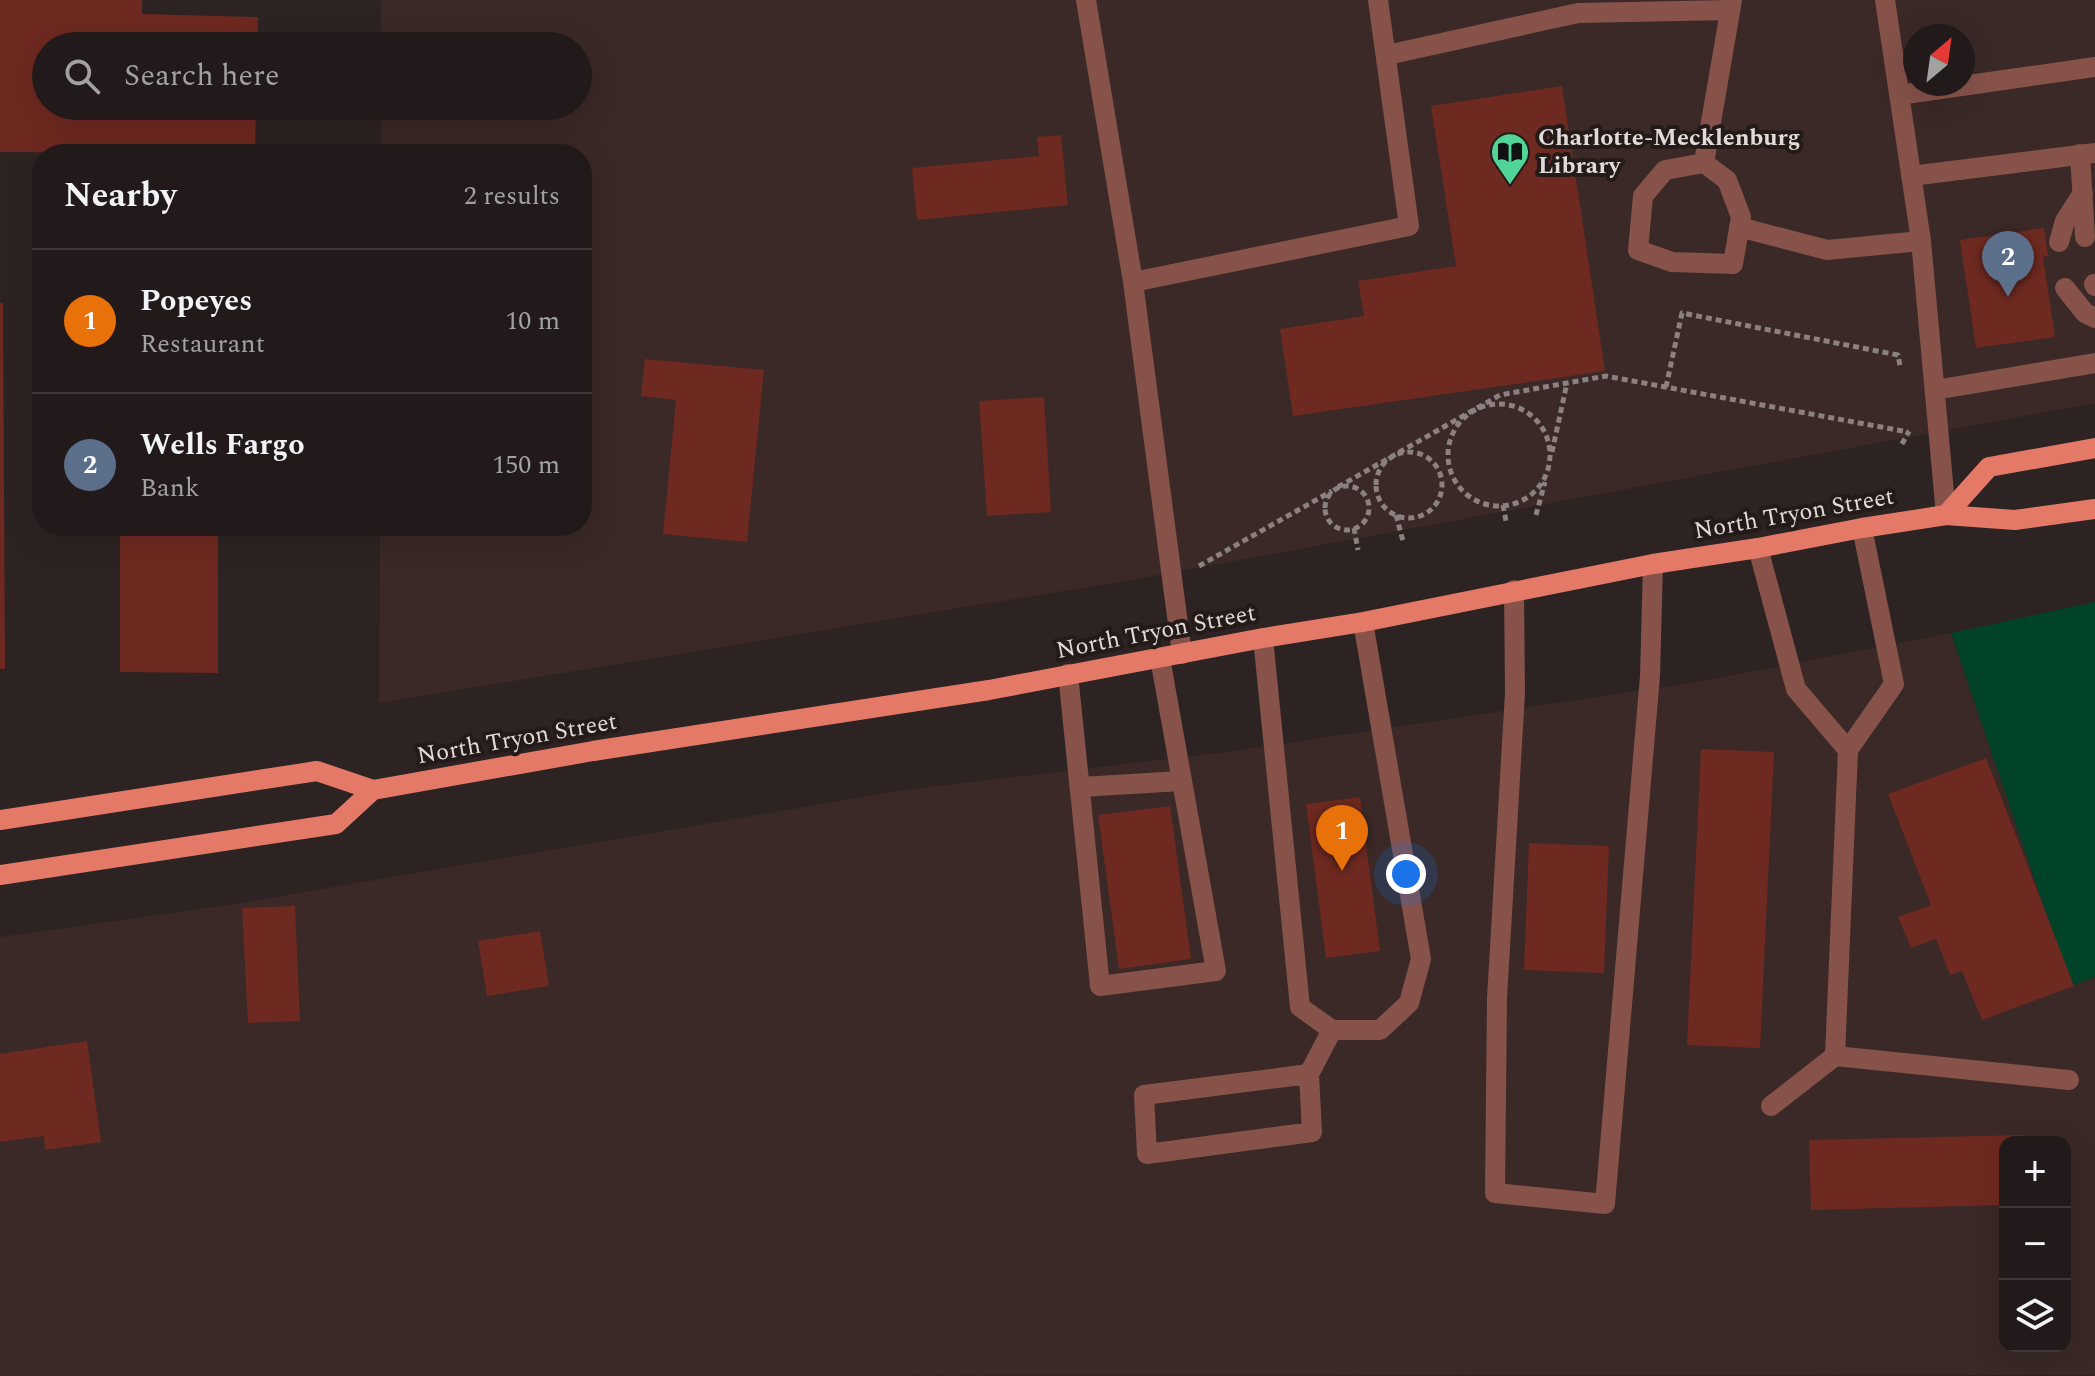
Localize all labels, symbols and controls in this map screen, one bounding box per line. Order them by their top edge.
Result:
north arrow [1903,24,1975,96]
search box [32,32,592,120]
text: Search here [124,53,280,99]
icon: search [60,54,104,98]
place label: Charlotte-Mecklenburg Library [1538,120,1801,184]
library icon: Charlotte-Mecklenburg Library [1489,131,1531,186]
text: Nearby [64,170,177,222]
text: 2 results [464,176,560,216]
pin: 2 [1982,231,2034,297]
text: Popeyes [140,278,252,324]
text: 1 [83,301,97,341]
text: 10 m [505,301,560,341]
text: Restaurant [140,324,265,364]
text: Wells Fargo [140,422,305,468]
text: 2 [83,445,97,485]
text: 150 m [492,445,560,485]
text: Bank [140,468,199,508]
street label: North Tryon Street [1691,479,1897,549]
street label: North Tryon Street [1053,595,1259,669]
street label: North Tryon Street [414,704,620,774]
pin: 1 [1316,805,1368,871]
your location [1386,854,1426,894]
map controls [1999,1136,2071,1352]
button: + [1999,1136,2071,1208]
button: − [1999,1208,2071,1280]
button: layers [1999,1280,2071,1352]

